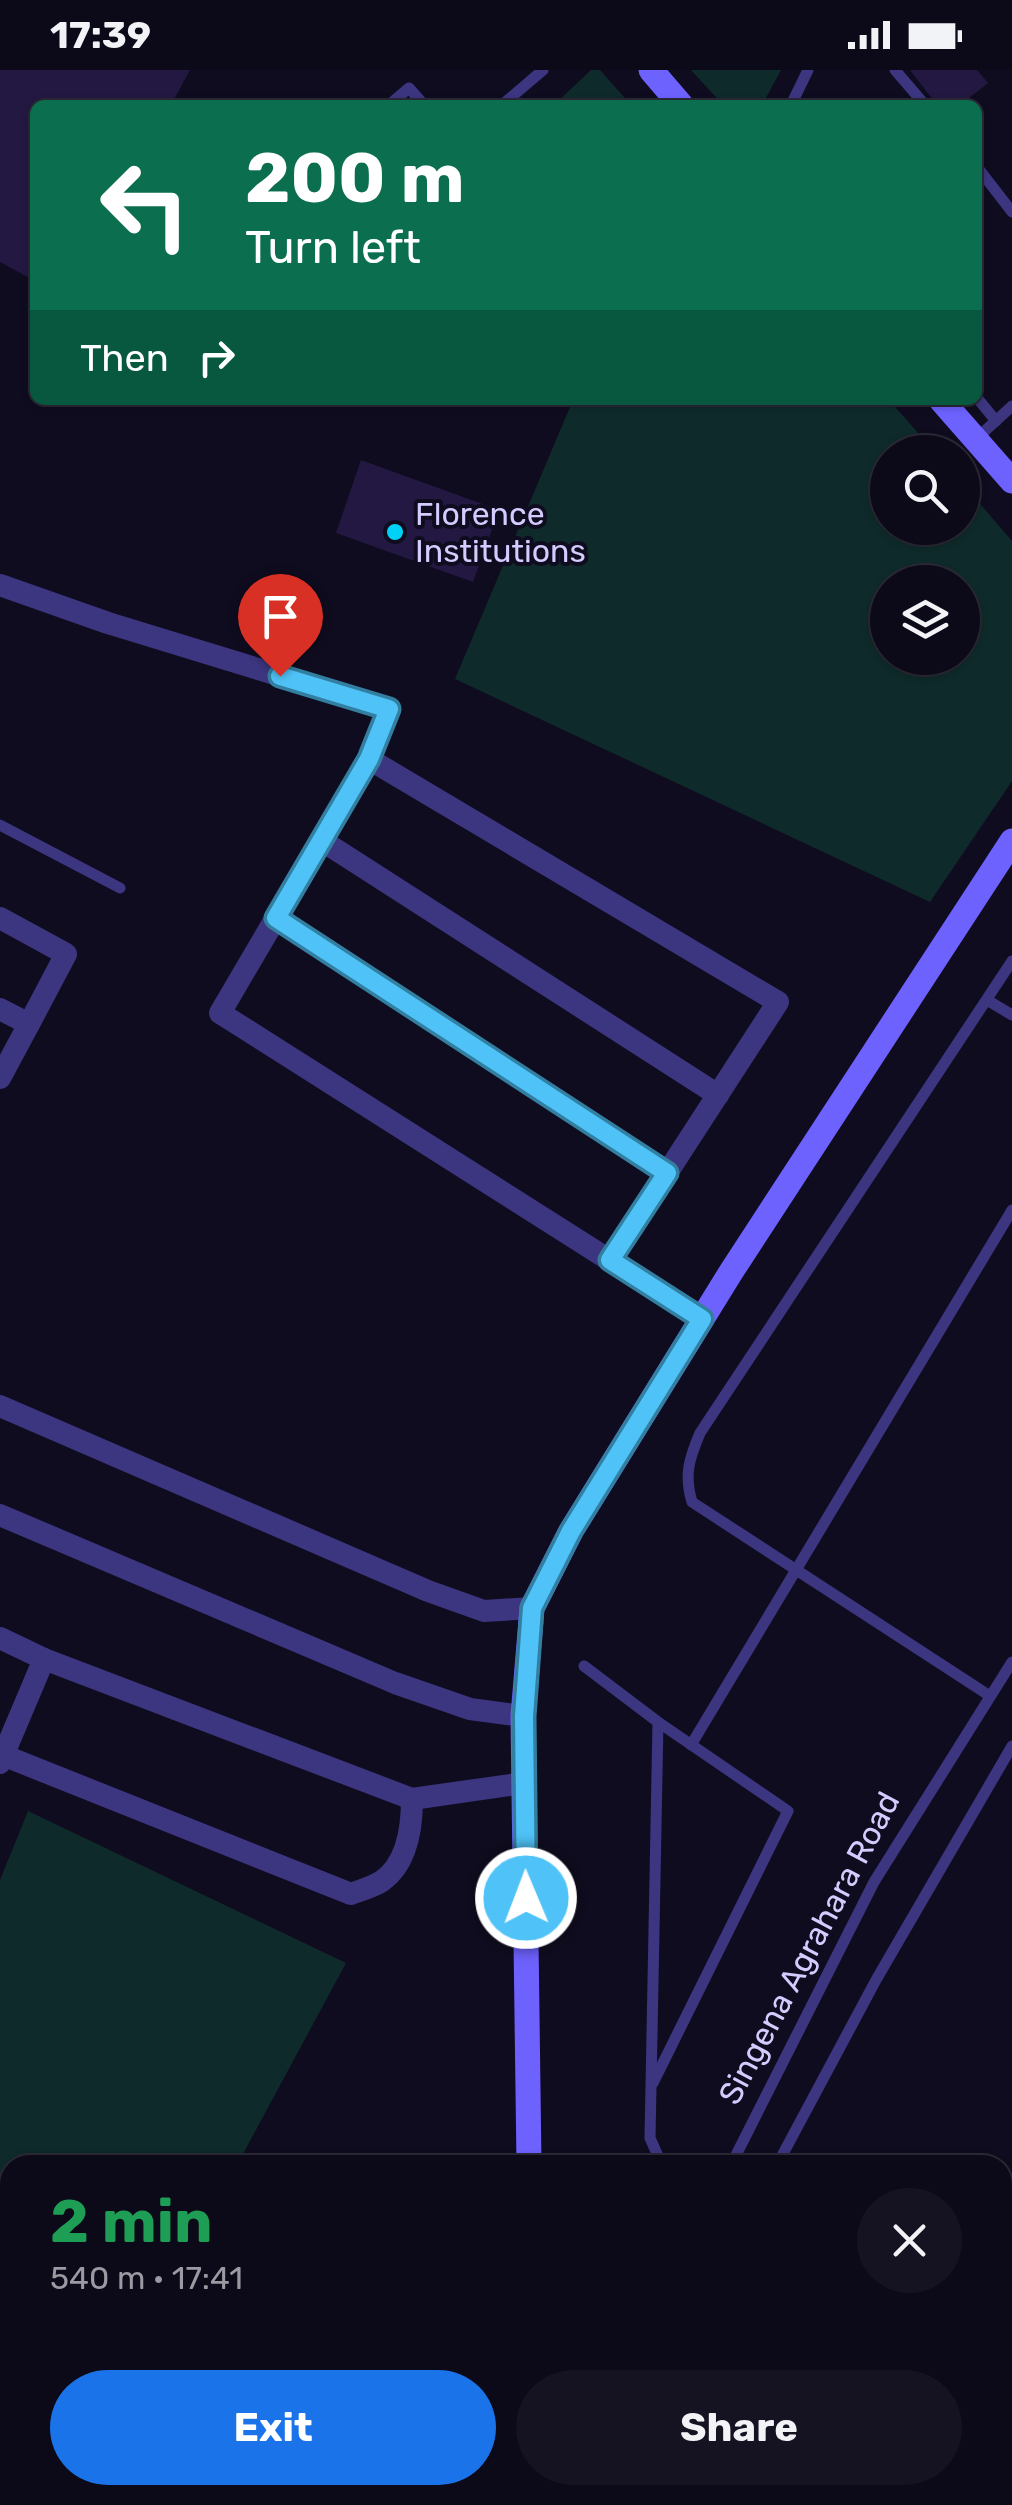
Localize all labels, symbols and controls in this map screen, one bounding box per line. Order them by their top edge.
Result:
text: 17:39 [50,12,151,58]
text: 200 m [245,137,465,220]
icon: left [80,140,210,270]
text: Turn left [245,221,421,274]
icon: right [189,330,244,385]
text: Then [80,335,169,381]
map controls [870,435,980,675]
button: search [870,435,980,545]
place label: Florence Institutions [415,495,586,570]
marker: Florence Institutions [384,521,406,543]
button: layers [870,565,980,675]
pin [238,574,323,677]
icon: arrive [253,589,308,644]
street label: Singena Agrahara Road [710,1785,908,2111]
position arrow [474,1846,578,1950]
text: 2 min [50,2186,212,2257]
button: close [857,2188,962,2293]
text: 540 m · 17:41 [50,2259,243,2297]
button: Exit [50,2370,496,2485]
button: Share [516,2370,962,2485]

